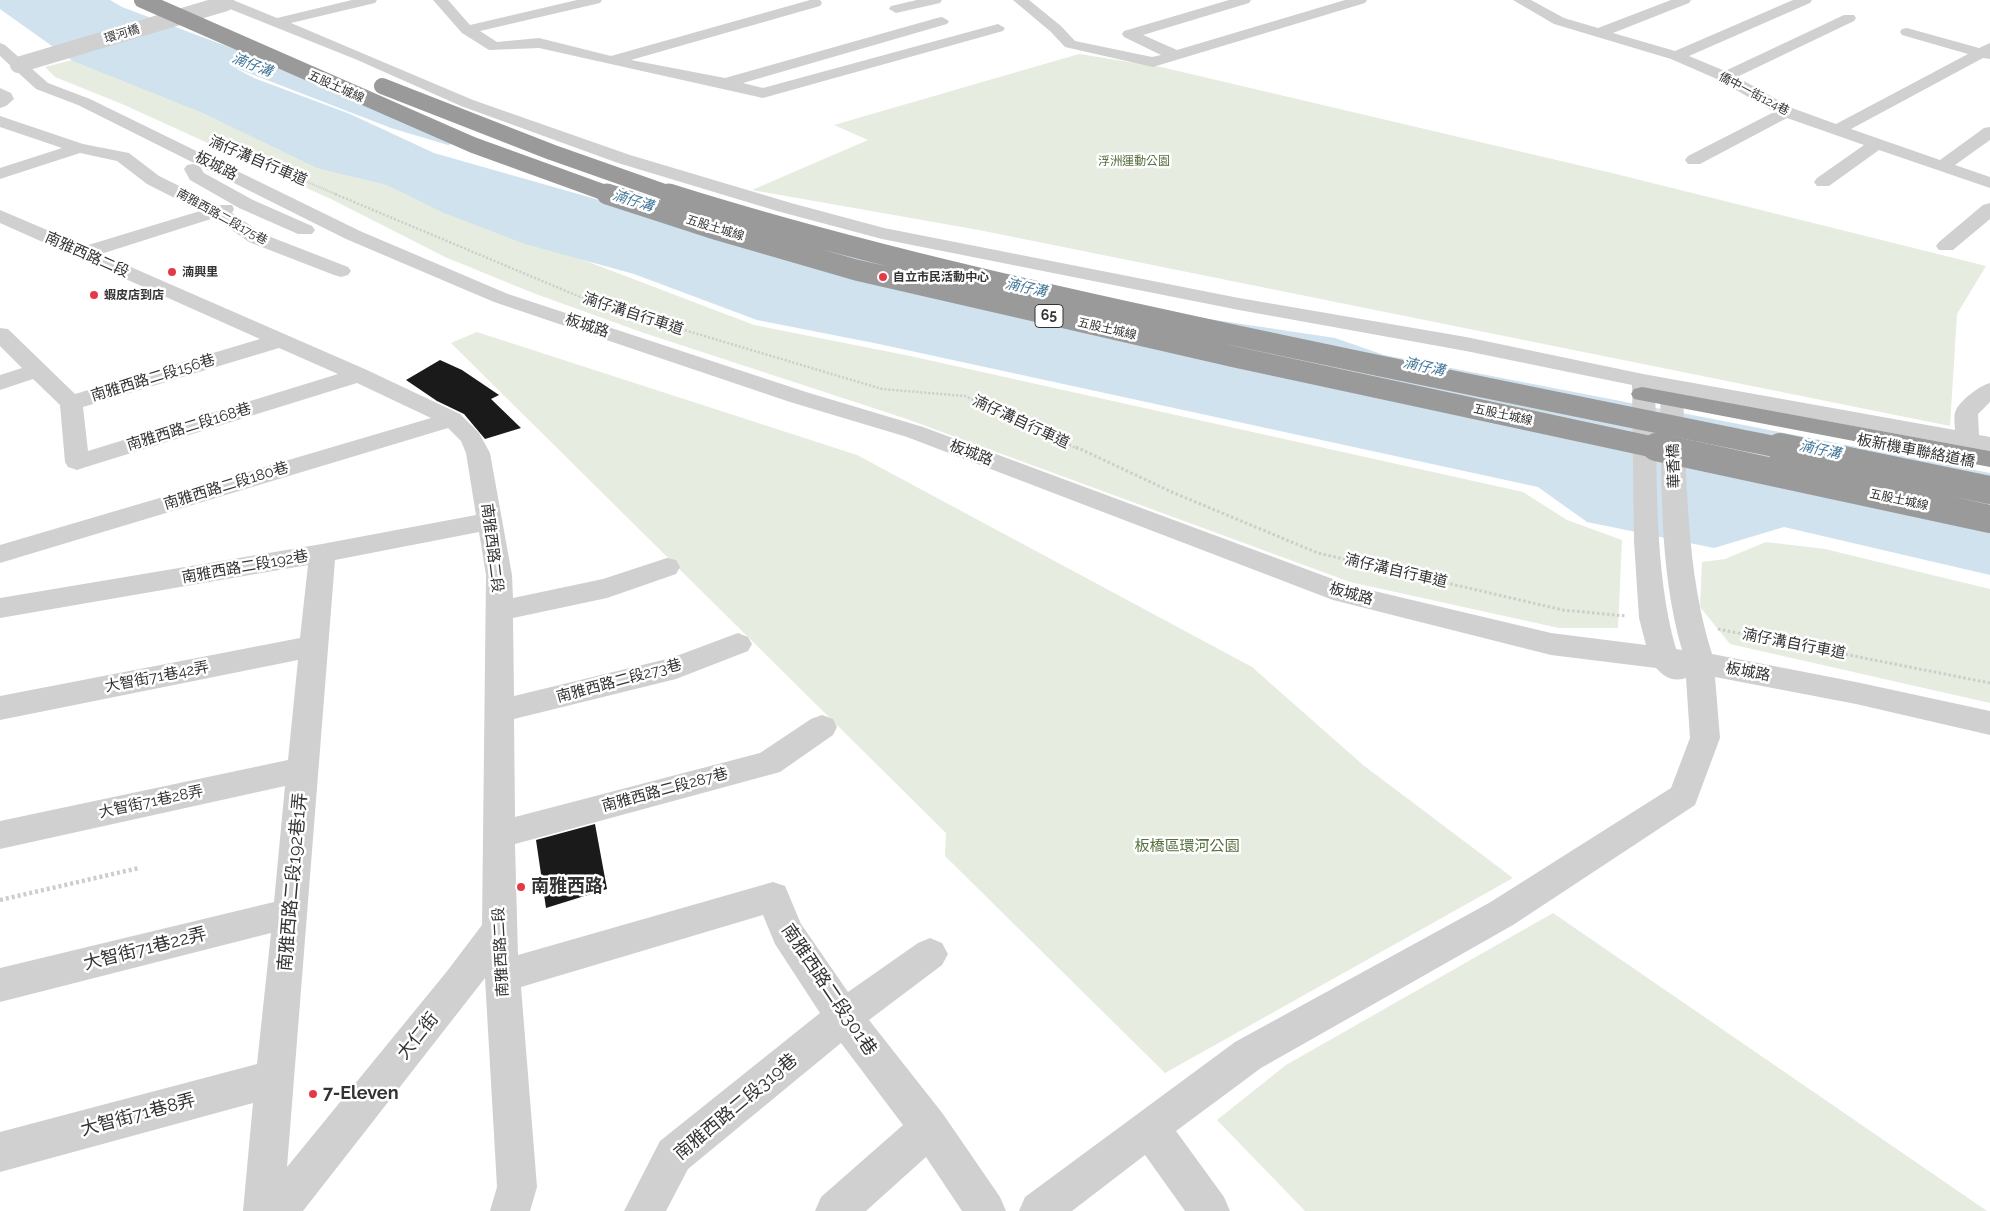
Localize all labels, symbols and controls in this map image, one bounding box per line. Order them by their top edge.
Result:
street label: 環河橋 [103,22,141,46]
water label: 湳仔溝 [229,50,275,80]
street label: 五股土城線 [306,68,366,106]
street label: 僑中一街124巷 [1716,69,1792,119]
street label: 湳仔溝自行車道 [206,132,310,190]
street label: 板城路 [192,148,240,184]
park label: 浮洲運動公園 [1098,154,1170,168]
street label: 南雅西路二段175巷 [174,186,270,248]
water label: 湳仔溝 [610,187,656,215]
street label: 五股土城線 [684,212,746,244]
street label: 南雅西路二段 [42,228,132,282]
place label: 湳興里 [182,265,218,279]
marker: 湳興里 [166,266,178,278]
place label: 自立市民活動中心 [893,270,989,284]
marker: 自立市民活動中心 [877,271,889,283]
water label: 湳仔溝 [1004,275,1048,301]
place label: 蝦皮店到店 [104,288,164,302]
marker: 蝦皮店到店 [88,289,100,301]
street label: 湳仔溝自行車道 [580,289,686,339]
road number: 65 [1035,304,1063,328]
street label: 板城路 [563,310,611,342]
street label: 五股土城線 [1076,315,1138,343]
street label: 南雅西路二段156巷 [89,351,217,405]
water label: 湳仔溝 [1402,354,1446,380]
street label: 湳仔溝自行車道 [970,392,1072,452]
street label: 南雅西路二段168巷 [125,399,253,455]
street label: 五股土城線 [1472,402,1534,428]
street label: 板新機車聯絡道橋 [1855,431,1977,471]
street label: 板城路 [947,437,995,469]
water label: 湳仔溝 [1798,437,1842,463]
street label: 華香橋 [1664,443,1684,489]
street label: 南雅西路二段180巷 [161,458,291,514]
street label: 五股土城線 [1868,487,1930,513]
street label: 南雅西路二段 [478,502,506,594]
street label: 南雅西路二段192巷 [180,547,310,587]
street label: 湳仔溝自行車道 [1343,550,1449,592]
street label: 板城路 [1327,579,1375,609]
street label: 湳仔溝自行車道 [1741,625,1847,663]
street label: 南雅西路二段273巷 [554,656,684,706]
street label: 大智街71巷42弄 [104,658,210,696]
street label: 板城路 [1724,659,1772,685]
street label: 南雅西路二段287巷 [600,765,730,815]
street label: 大智街71巷28弄 [97,782,205,822]
street label: 南雅西路二段192巷1弄 [274,792,312,972]
park label: 板橋區環河公園 [1135,837,1239,855]
place label: 南雅西路 [531,876,603,898]
marker: 南雅西路 [515,881,527,893]
street label: 南雅西路二段 [490,907,512,997]
street label: 南雅西路二段301巷 [777,920,881,1060]
street label: 大智街71巷22弄 [81,923,209,975]
street label: 大仁街 [393,1008,443,1064]
street label: 南雅西路二段319巷 [670,1049,802,1165]
place label: 7-Eleven [323,1083,399,1105]
marker: 7-Eleven [307,1088,319,1100]
street label: 大智街71巷8弄 [78,1089,198,1141]

